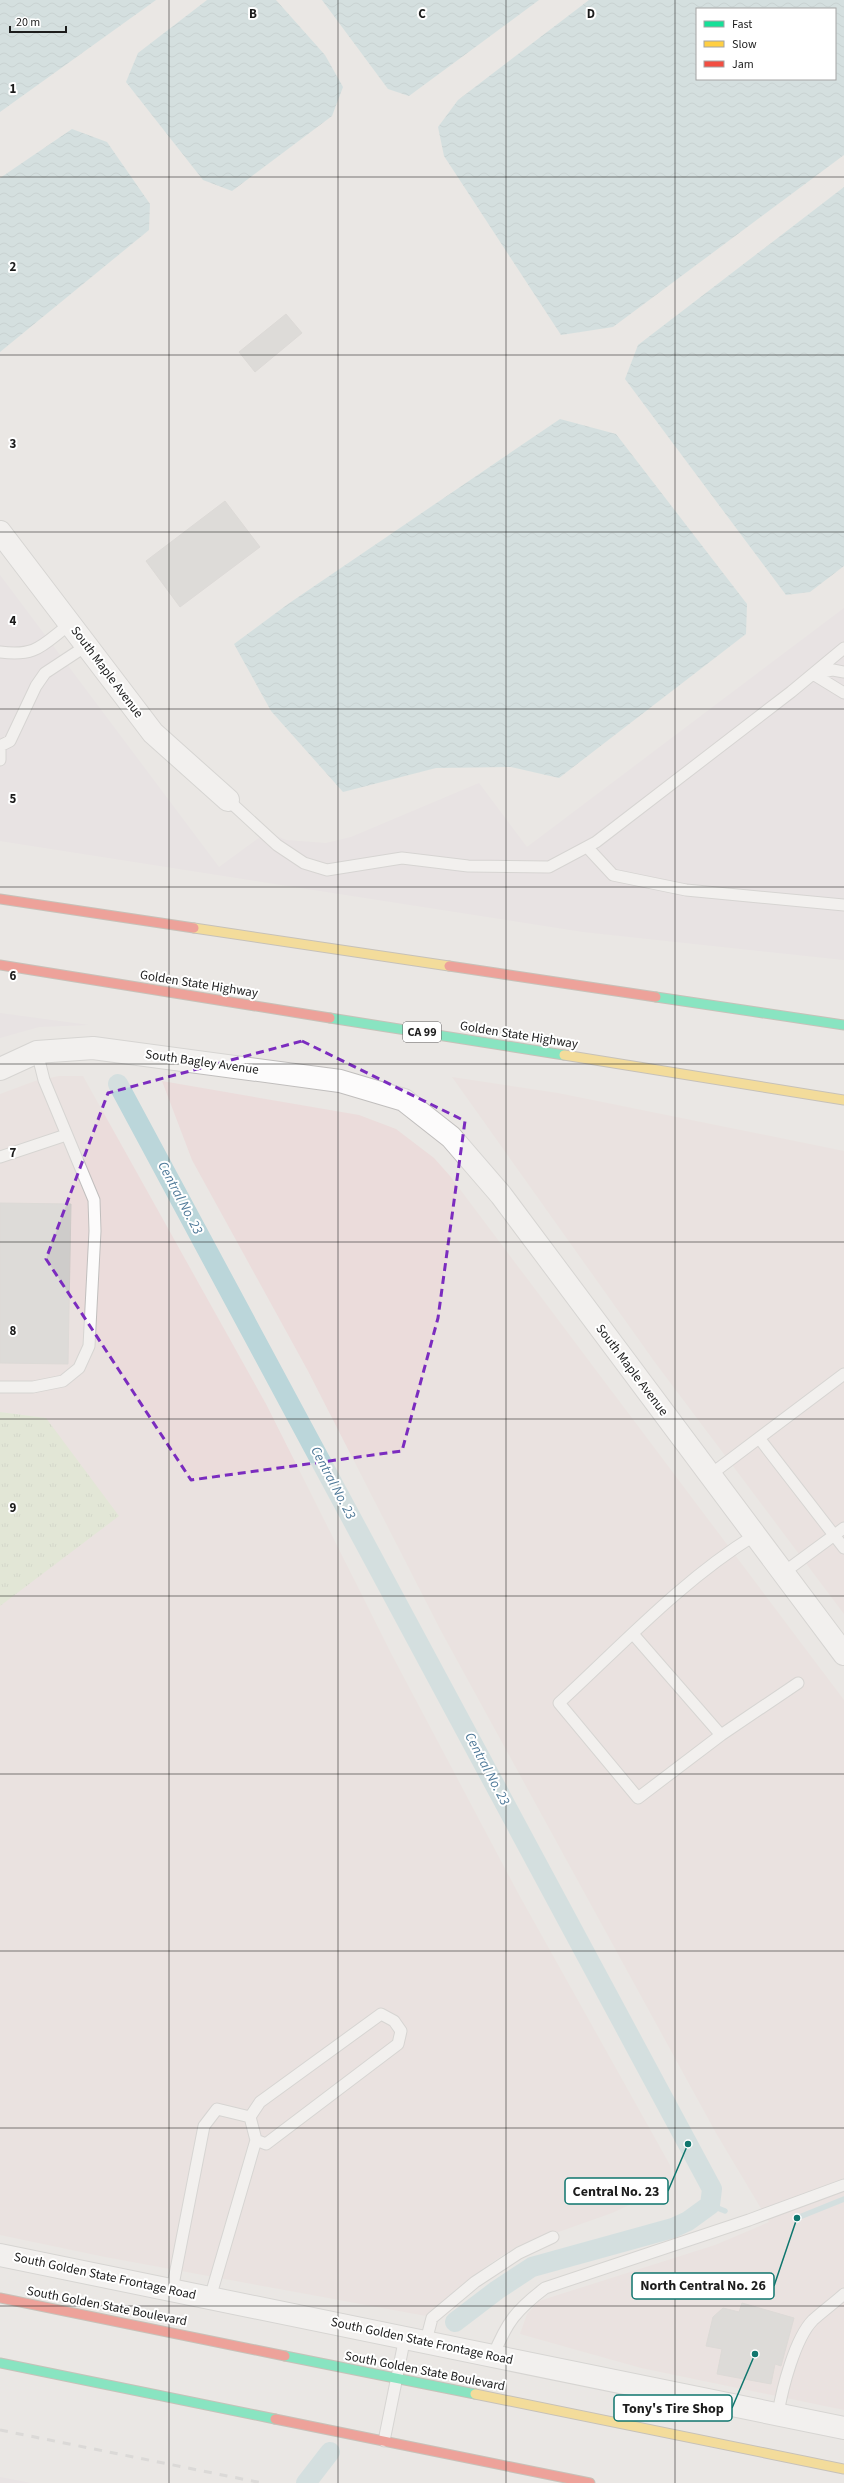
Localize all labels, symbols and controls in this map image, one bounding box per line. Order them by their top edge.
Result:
text: B [249,5,257,23]
text: C [418,5,426,23]
text: D [587,5,595,23]
scale bar [10,8,66,34]
legend [696,8,836,80]
text: 20 m [16,14,40,31]
text: Fast [732,16,752,33]
text: Slow [732,36,757,53]
text: Jam [732,56,754,73]
text: 1 [10,80,17,98]
text: 2 [10,258,17,276]
text: 3 [10,435,17,453]
text: 4 [10,612,17,630]
street label: South Maple Avenue [66,622,148,722]
text: 5 [10,790,17,808]
street label: Golden State Highway [139,966,259,1002]
text: 6 [10,967,17,985]
street label: Golden State Highway [459,1017,579,1053]
road number: CA 99 [403,1022,441,1042]
street label: South Bagley Avenue [144,1045,260,1079]
text: 7 [10,1144,17,1162]
water label: Central No. 23 [152,1158,208,1238]
street label: South Maple Avenue [591,1320,673,1420]
text: 8 [10,1322,17,1340]
water label: Central No. 23 [305,1443,361,1523]
text: 9 [10,1499,17,1517]
water label: Central No. 23 [459,1729,515,1809]
callout: Central No. 23 [565,2178,668,2204]
text: Central No. 23 [573,2182,659,2202]
street label: South Golden State Frontage Road [12,2248,198,2304]
callout: North Central No. 26 [632,2273,774,2299]
text: North Central No. 26 [640,2276,766,2296]
street label: South Golden State Boulevard [25,2282,189,2330]
street label: South Golden State Frontage Road [329,2313,515,2369]
street label: South Golden State Boulevard [343,2347,507,2395]
callout: Tony's Tire Shop [614,2395,732,2421]
text: Tony's Tire Shop [622,2399,724,2419]

